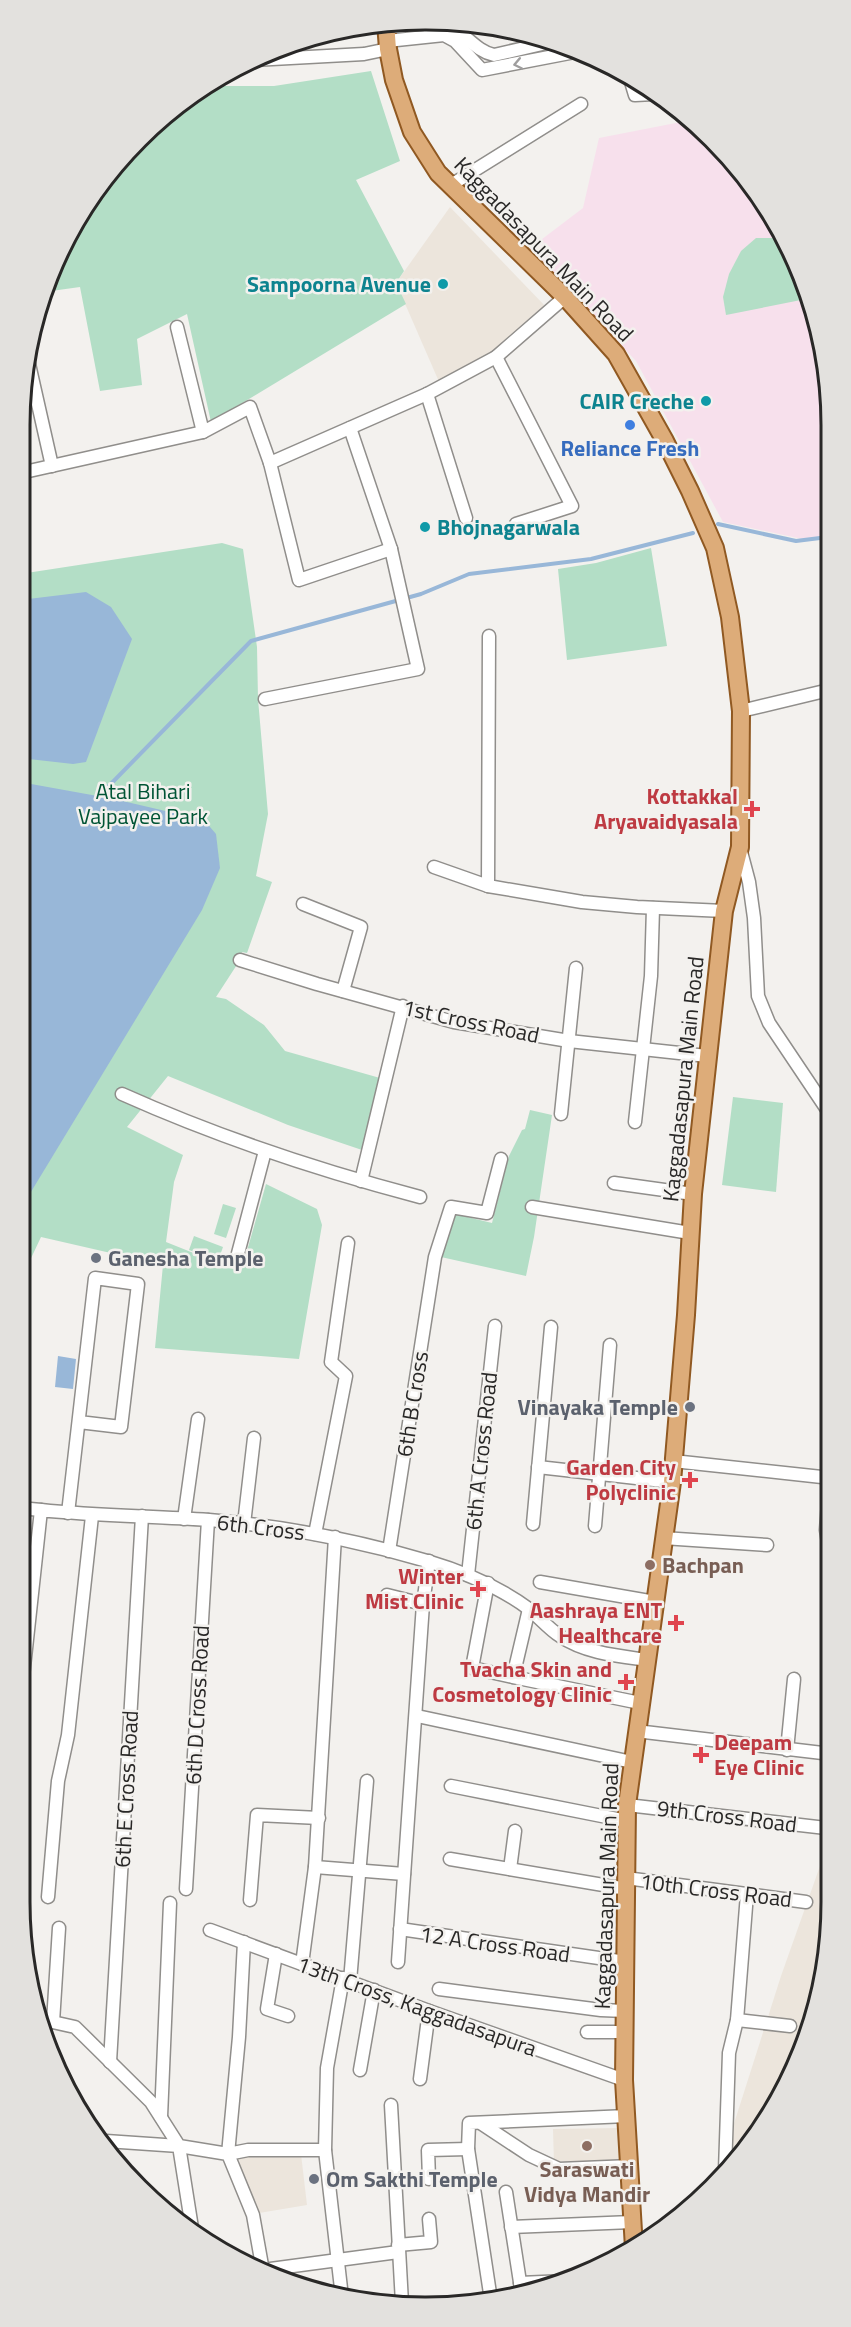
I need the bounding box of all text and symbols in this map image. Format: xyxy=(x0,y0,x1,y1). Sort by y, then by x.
one-way arrow xyxy=(513,57,523,70)
street label: Kaggadasapura Main Road xyxy=(446,149,642,349)
place label: Sampoorna Avenue xyxy=(247,267,431,301)
marker: Sampoorna Avenue xyxy=(436,277,450,291)
place label: CAIR Creche xyxy=(579,384,694,418)
marker: CAIR Creche xyxy=(699,394,713,408)
marker: Reliance Fresh xyxy=(623,418,637,432)
place label: Reliance Fresh xyxy=(561,431,699,465)
place label: Bhojnagarwala xyxy=(437,510,580,544)
marker: Bhojnagarwala xyxy=(418,520,432,534)
park label: Atal Bihari Vajpayee Park xyxy=(78,774,209,833)
place label: Kottakkal Aryavaidyasala xyxy=(594,779,738,838)
marker: Kottakkal Aryavaidyasala xyxy=(743,800,761,818)
street label: Kaggadasapura Main Road xyxy=(653,955,713,1203)
street label: 1st Cross Road xyxy=(400,990,542,1052)
place label: Ganesha Temple xyxy=(108,1241,264,1275)
marker: Ganesha Temple xyxy=(89,1251,103,1265)
street label: 6th B Cross xyxy=(387,1349,437,1459)
street label: 6th A Cross Road xyxy=(456,1370,506,1532)
place label: Vinayaka Temple xyxy=(517,1390,678,1424)
marker: Vinayaka Temple xyxy=(683,1400,697,1414)
place label: Garden City Polyclinic xyxy=(566,1450,676,1509)
marker: Garden City Polyclinic xyxy=(681,1471,699,1489)
street label: 6th Cross xyxy=(215,1505,307,1549)
place label: Bachpan xyxy=(662,1548,744,1582)
marker: Bachpan xyxy=(643,1558,657,1572)
place label: Winter Mist Clinic xyxy=(365,1559,464,1618)
marker: Winter Mist Clinic xyxy=(469,1580,487,1598)
place label: Aashraya ENT Healthcare xyxy=(530,1593,662,1652)
marker: Aashraya ENT Healthcare xyxy=(667,1614,685,1632)
street label: 6th D Cross Road xyxy=(176,1624,218,1786)
place label: Tvacha Skin and Cosmetology Clinic xyxy=(432,1652,612,1711)
marker: Tvacha Skin and Cosmetology Clinic xyxy=(617,1673,635,1691)
street label: 6th E Cross Road xyxy=(105,1709,147,1869)
place label: Deepam Eye Clinic xyxy=(714,1725,804,1784)
marker: Deepam Eye Clinic xyxy=(692,1746,710,1764)
street label: Kaggadasapura Main Road xyxy=(585,1762,627,2010)
street label: 9th Cross Road xyxy=(655,1791,799,1841)
street label: 10th Cross Road xyxy=(638,1864,794,1916)
street label: 12 A Cross Road xyxy=(418,1917,572,1971)
street label: 13th Cross, Kaggadasapura xyxy=(292,1947,542,2065)
marker: Saraswati Vidya Mandir xyxy=(580,2139,594,2153)
place label: Saraswati Vidya Mandir xyxy=(524,2152,650,2211)
place label: Om Sakthi Temple xyxy=(326,2162,498,2196)
marker: Om Sakthi Temple xyxy=(307,2172,321,2186)

